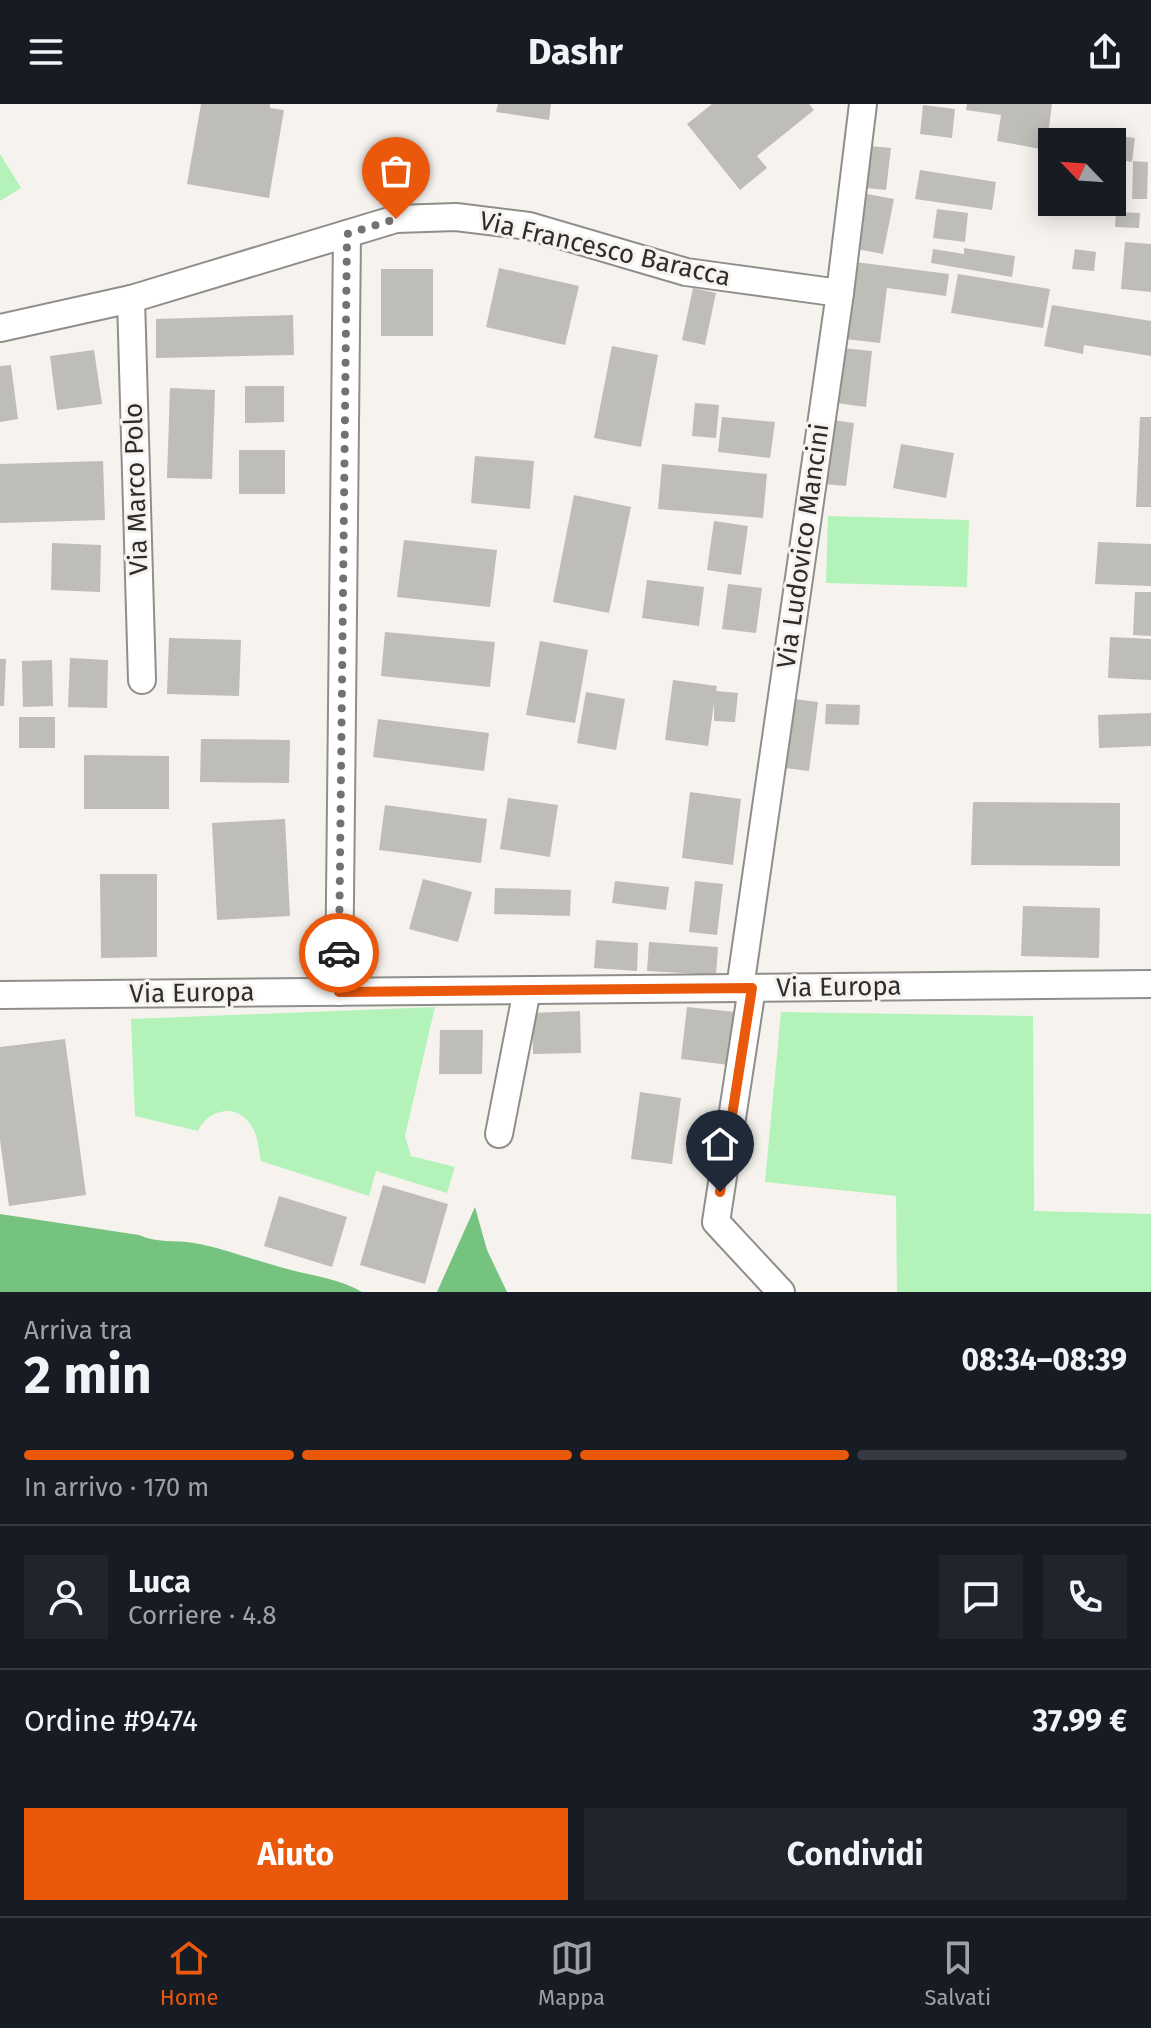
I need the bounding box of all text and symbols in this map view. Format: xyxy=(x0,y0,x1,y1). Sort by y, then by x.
icon: menu xyxy=(24,30,68,74)
text: Dashr xyxy=(528,30,623,74)
icon: share xyxy=(1083,30,1127,74)
north arrow xyxy=(1038,128,1126,216)
map controls xyxy=(1038,128,1126,216)
pin xyxy=(362,137,430,219)
icon: bag xyxy=(374,149,418,193)
street label: Via Francesco Baracca xyxy=(476,205,734,293)
street label: Via Marco Polo xyxy=(117,402,155,576)
street label: Via Ludovico Mancini xyxy=(770,421,836,671)
courier xyxy=(299,913,379,993)
icon: car xyxy=(317,931,361,975)
street label: Via Europa xyxy=(776,970,902,1004)
street label: Via Europa xyxy=(129,976,255,1010)
pin xyxy=(686,1110,754,1192)
icon: home xyxy=(698,1122,742,1166)
text: Arriva tra xyxy=(24,1315,132,1346)
text: 08:34–08:39 xyxy=(962,1342,1127,1378)
text: 2 min xyxy=(24,1344,152,1407)
text: In arrivo · 170 m xyxy=(24,1472,209,1503)
button: person xyxy=(24,1555,108,1639)
button: chat xyxy=(939,1555,1023,1639)
button: phone xyxy=(1043,1555,1127,1639)
text: Luca xyxy=(128,1564,191,1600)
text: Corriere · 4.8 xyxy=(128,1600,277,1631)
text: Ordine #9474 xyxy=(24,1703,198,1739)
text: 37.99 € xyxy=(1033,1703,1127,1739)
button: Aiuto xyxy=(24,1808,568,1900)
button: Condividi xyxy=(584,1808,1127,1900)
tab: Home xyxy=(160,1936,218,2011)
tab: Mappa xyxy=(538,1936,605,2011)
tab: Salvati xyxy=(925,1936,991,2011)

